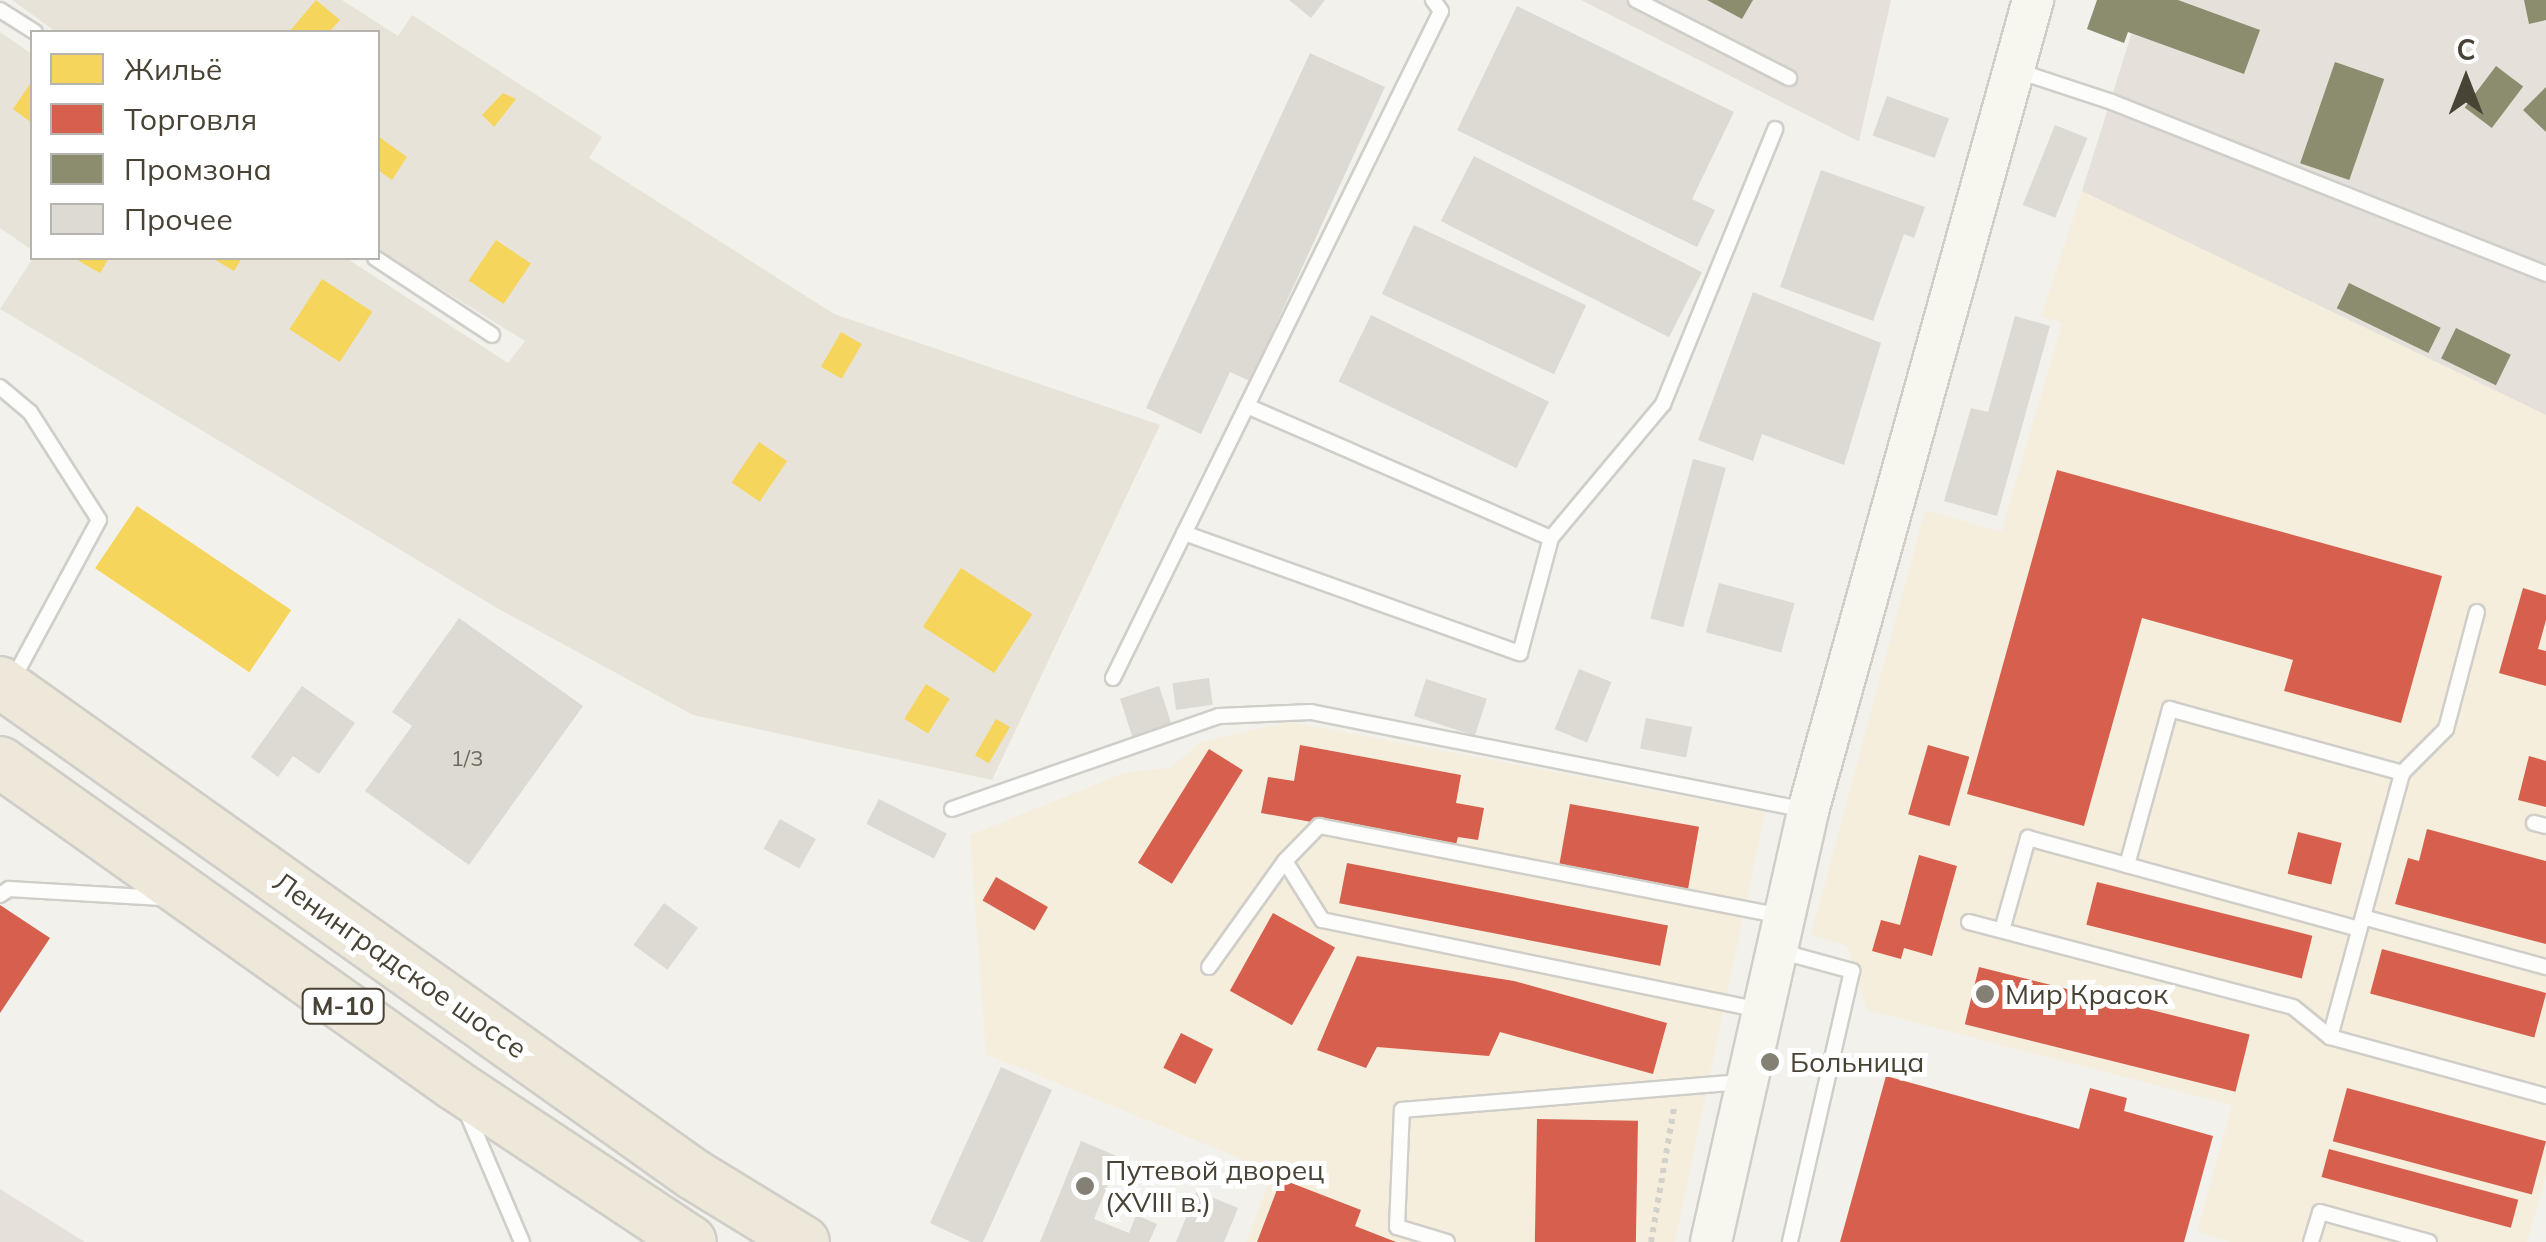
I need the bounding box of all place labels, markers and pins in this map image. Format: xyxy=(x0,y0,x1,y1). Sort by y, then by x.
place label: Мир Красок xyxy=(2005,977,2168,1011)
marker: Мир Красок xyxy=(1974,983,1996,1005)
place label: Больница xyxy=(1790,1045,1924,1079)
marker: Больница xyxy=(1759,1051,1781,1073)
place label: Путевой дворец (XVIII в.) xyxy=(1105,1153,1324,1219)
marker: Путевой дворец (XVIII в.) xyxy=(1074,1175,1096,1197)

